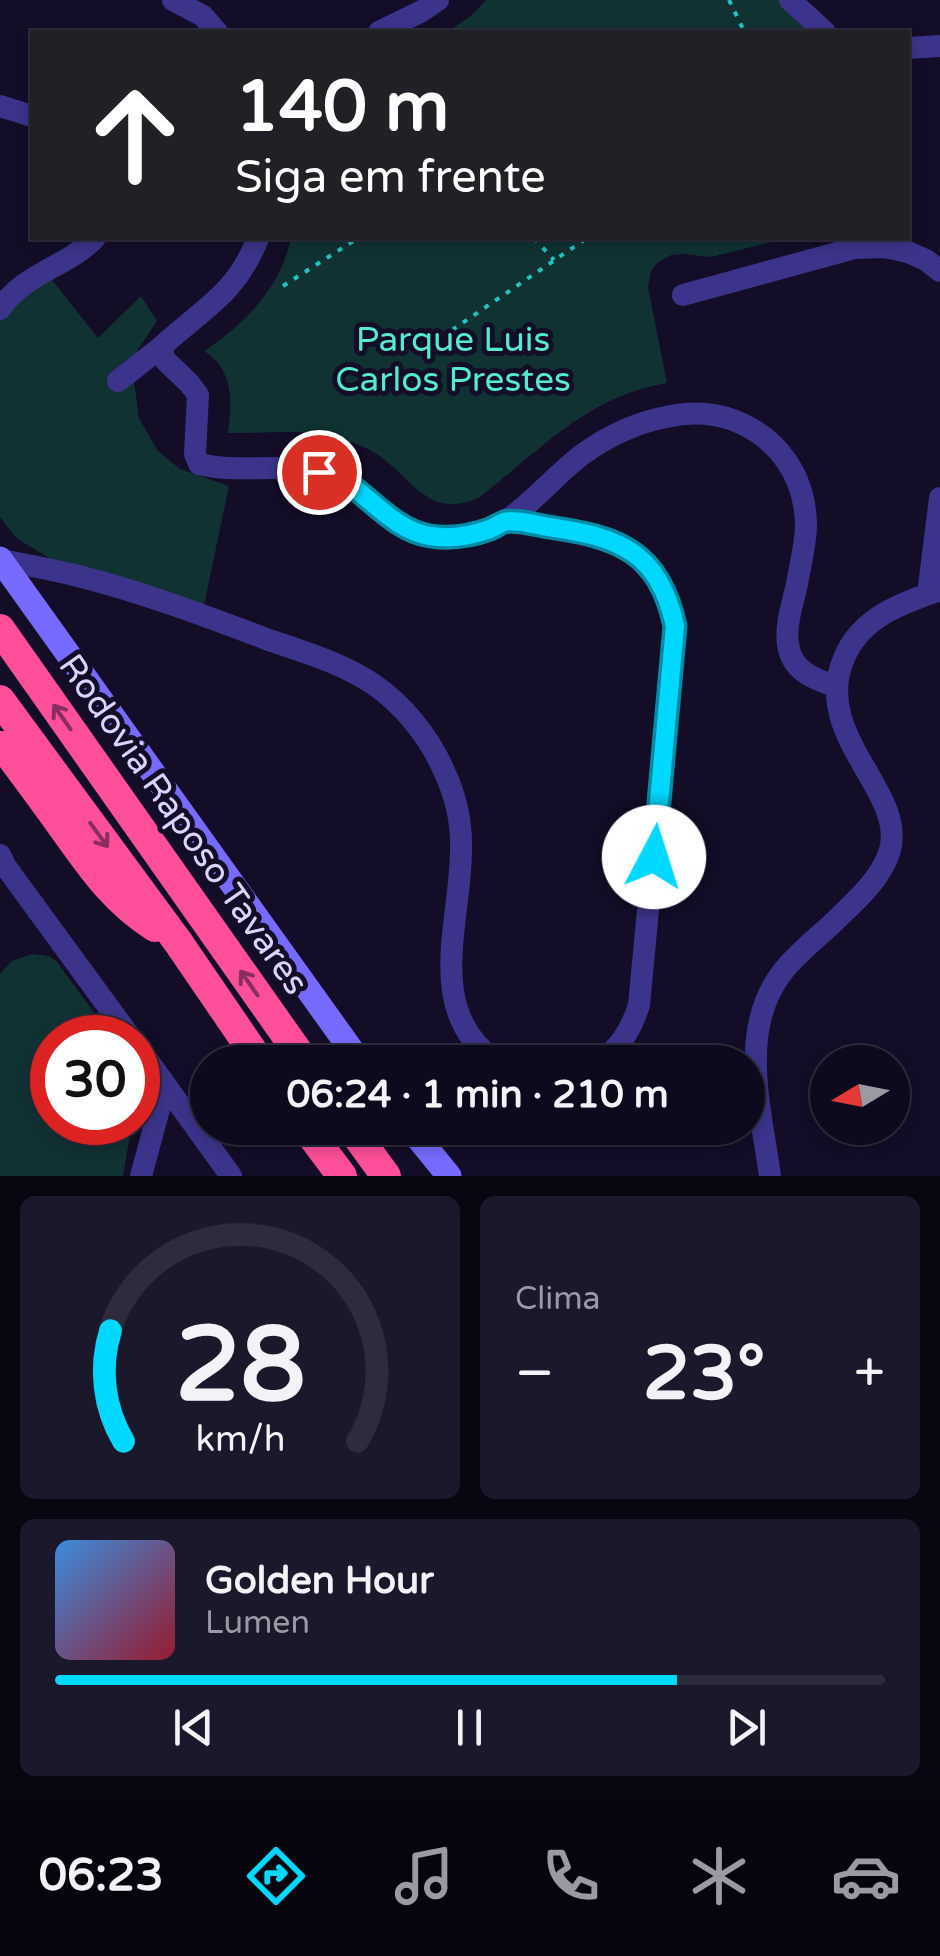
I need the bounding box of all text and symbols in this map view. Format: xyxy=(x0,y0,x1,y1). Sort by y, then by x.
text: 140 m xyxy=(235,66,449,150)
icon: ahead xyxy=(70,70,200,200)
text: Siga em frente xyxy=(235,151,546,205)
park label: Parque Luis Carlos Prestes xyxy=(335,319,571,401)
pin xyxy=(277,430,362,515)
icon: arrive xyxy=(292,445,347,500)
street label: Rodovia Raposo Tavares xyxy=(50,646,317,1003)
one-way arrow xyxy=(52,704,73,731)
position arrow xyxy=(602,805,706,909)
one-way arrow xyxy=(89,821,110,848)
one-way arrow xyxy=(239,969,260,997)
speed limit sign: 30 xyxy=(30,1015,160,1145)
north arrow xyxy=(810,1045,910,1145)
map controls xyxy=(810,1045,910,1145)
text: 06:24 · 1 min · 210 m xyxy=(286,1072,669,1118)
text: Clima xyxy=(515,1280,601,1318)
text: 28 xyxy=(175,1304,305,1429)
text: 23° xyxy=(643,1329,765,1419)
text: − xyxy=(515,1341,554,1407)
text: + xyxy=(854,1341,885,1407)
text: km/h xyxy=(195,1418,285,1461)
text: Golden Hour xyxy=(205,1558,434,1604)
text: Lumen xyxy=(205,1604,310,1642)
icon: previous xyxy=(166,1700,221,1755)
icon: pause xyxy=(442,1700,497,1755)
icon: next xyxy=(719,1700,774,1755)
icon: directions xyxy=(241,1841,311,1911)
icon: music xyxy=(389,1841,459,1911)
icon: phone xyxy=(536,1841,606,1911)
icon: climate xyxy=(684,1841,754,1911)
icon: car xyxy=(831,1841,901,1911)
text: 06:23 xyxy=(39,1849,164,1903)

